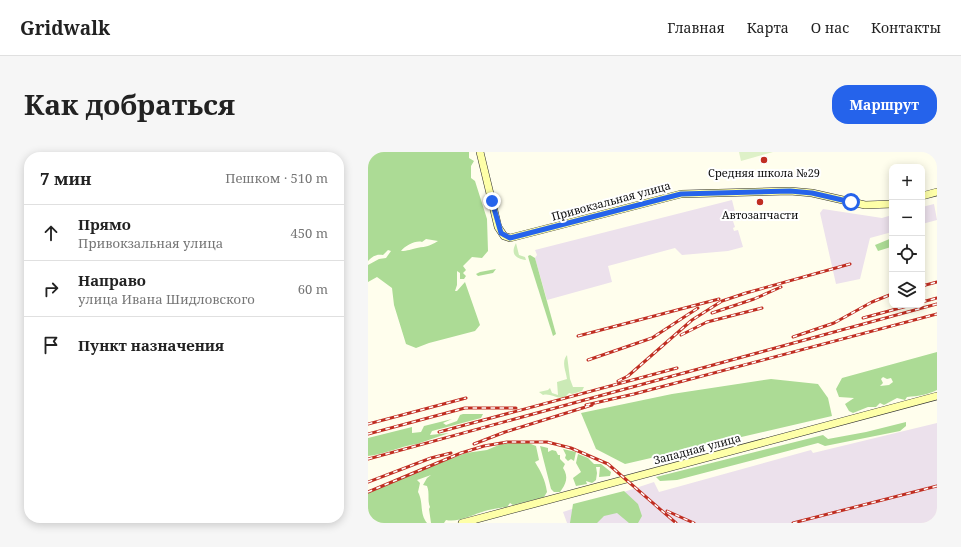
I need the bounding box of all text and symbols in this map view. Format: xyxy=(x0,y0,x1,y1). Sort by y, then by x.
text: Gridwalk xyxy=(20,15,110,41)
text: Главная xyxy=(667,18,725,37)
text: Карта xyxy=(747,18,789,37)
text: О нас xyxy=(811,18,849,37)
text: Контакты xyxy=(871,18,941,37)
text: Как добраться xyxy=(24,85,235,123)
button: Маршрут xyxy=(832,85,937,124)
marker: Средняя школа №29 xyxy=(759,155,769,165)
map controls xyxy=(889,164,925,308)
button: + xyxy=(889,164,925,200)
place label: Средняя школа №29 xyxy=(708,165,820,180)
text: 7 мин xyxy=(40,167,92,190)
text: Пешком · 510 m xyxy=(225,169,328,187)
street label: Привокзальная улица xyxy=(550,177,672,224)
route end xyxy=(483,192,501,210)
route start xyxy=(842,193,860,211)
marker: Автозапчасти xyxy=(755,197,765,207)
button: − xyxy=(889,200,925,236)
place label: Автозапчасти xyxy=(722,207,798,222)
text: Прямо xyxy=(78,214,131,234)
icon: ahead xyxy=(40,222,62,244)
text: 450 m xyxy=(291,224,328,242)
text: Привокзальная улица xyxy=(78,234,223,252)
button: locate xyxy=(889,236,925,272)
text: Направо xyxy=(78,270,146,290)
button: layers xyxy=(889,272,925,308)
icon: right xyxy=(40,278,62,300)
text: 60 m xyxy=(298,280,328,298)
text: улица Ивана Шидловского xyxy=(78,290,255,308)
icon: arrive xyxy=(40,334,62,356)
text: Пункт назначения xyxy=(78,335,224,355)
street label: Западная улица xyxy=(652,430,742,467)

